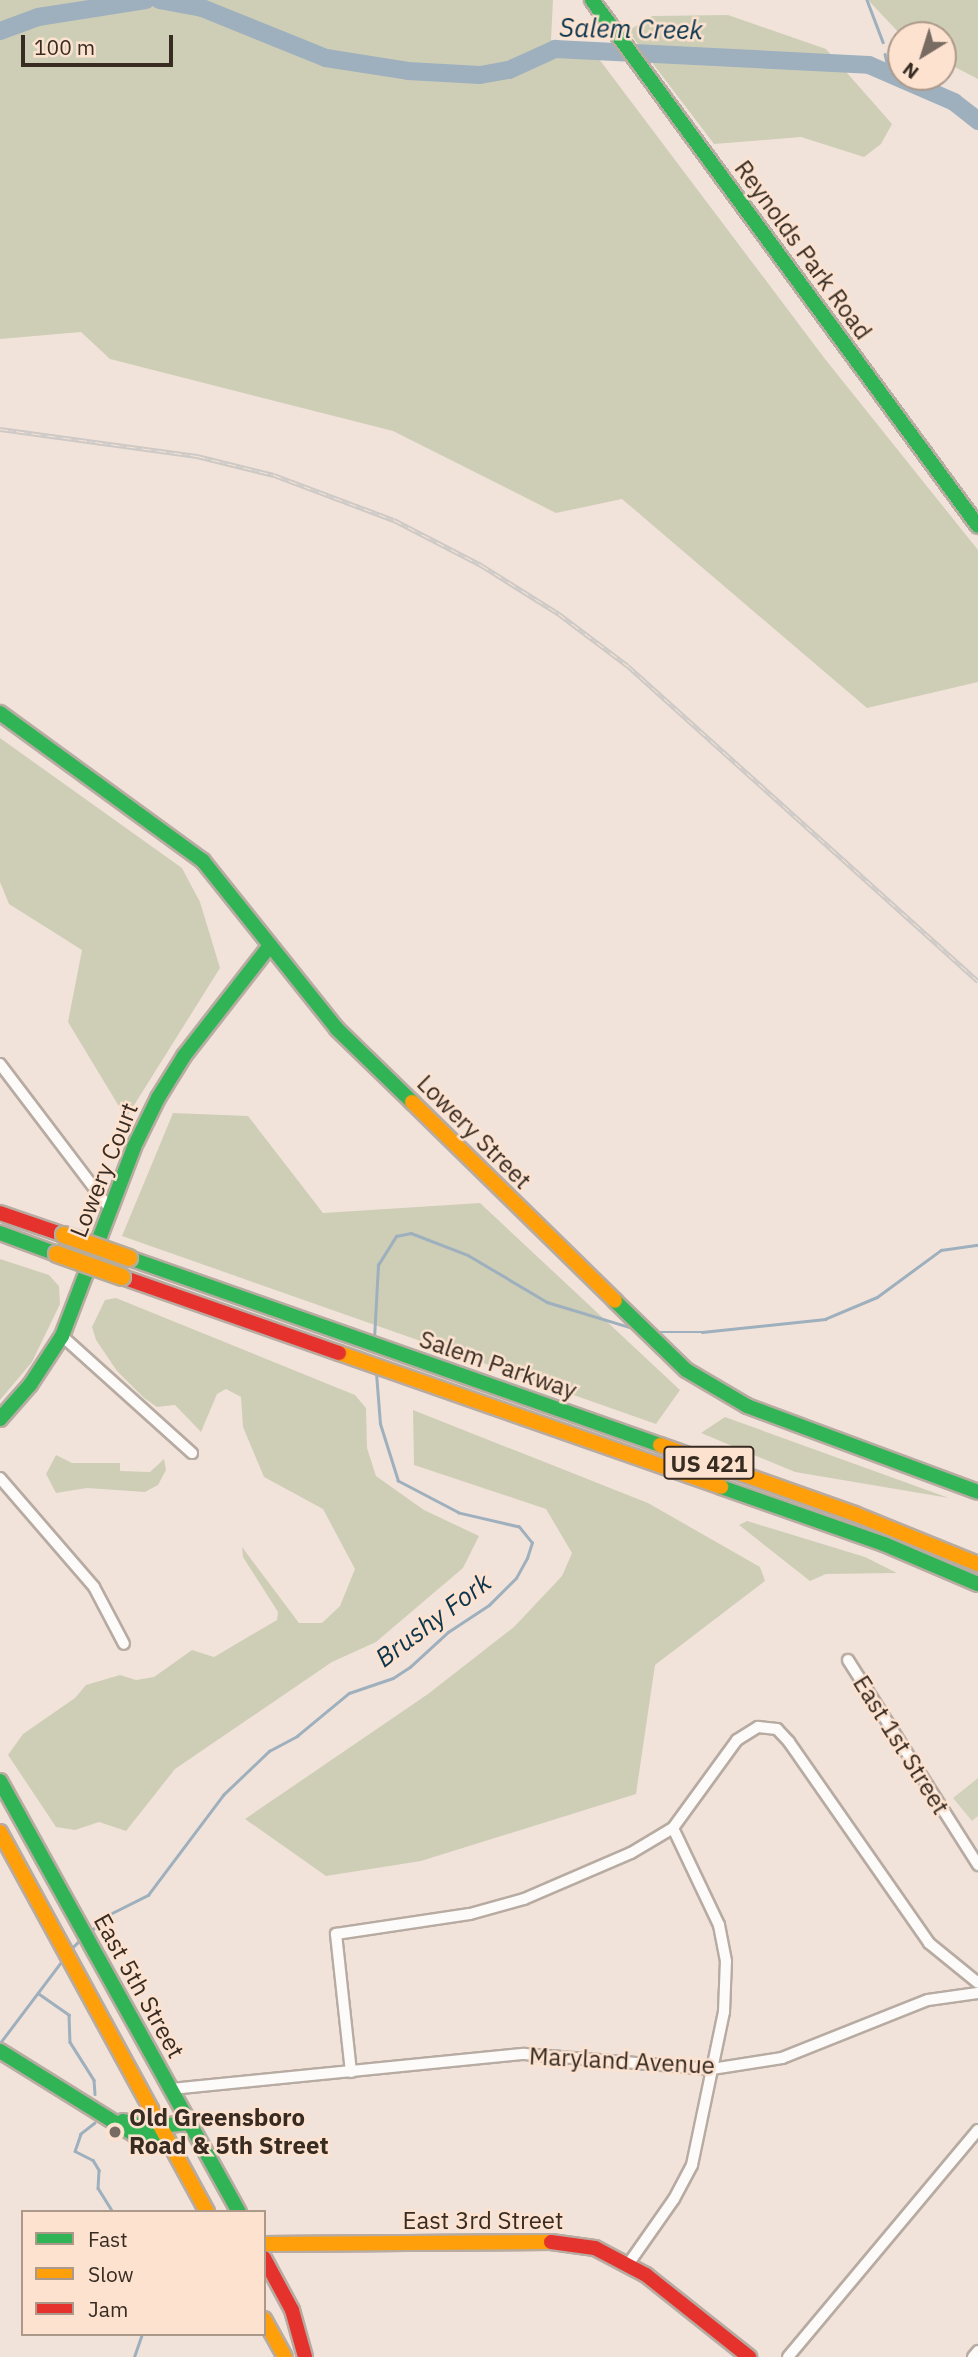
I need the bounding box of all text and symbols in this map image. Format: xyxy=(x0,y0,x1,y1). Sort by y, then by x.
water label: Salem Creek xyxy=(559,12,703,46)
scale bar xyxy=(24,21,177,65)
north arrow xyxy=(887,21,957,91)
text: 100 m xyxy=(34,33,95,61)
text: N xyxy=(897,57,923,85)
street label: Reynolds Park Road xyxy=(728,155,878,345)
street label: Lowery Street xyxy=(411,1069,537,1195)
street label: Lowery Court xyxy=(64,1099,144,1241)
street label: Salem Parkway xyxy=(416,1325,580,1405)
road number: US 421 xyxy=(662,1444,756,1482)
water label: Brushy Fork xyxy=(369,1566,497,1674)
street label: East 1st Street xyxy=(847,1670,955,1820)
street label: East 5th Street xyxy=(88,1909,190,2063)
street label: Maryland Avenue xyxy=(528,2042,716,2080)
place label: Old Greensboro Road & 5th Street xyxy=(129,2104,329,2160)
marker: Old Greensboro Road & 5th Street xyxy=(107,2124,123,2140)
street label: East 3rd Street xyxy=(403,2207,563,2235)
legend xyxy=(21,2210,266,2336)
text: Fast xyxy=(88,2225,128,2253)
text: Slow xyxy=(88,2260,134,2288)
text: Jam xyxy=(88,2295,128,2323)

